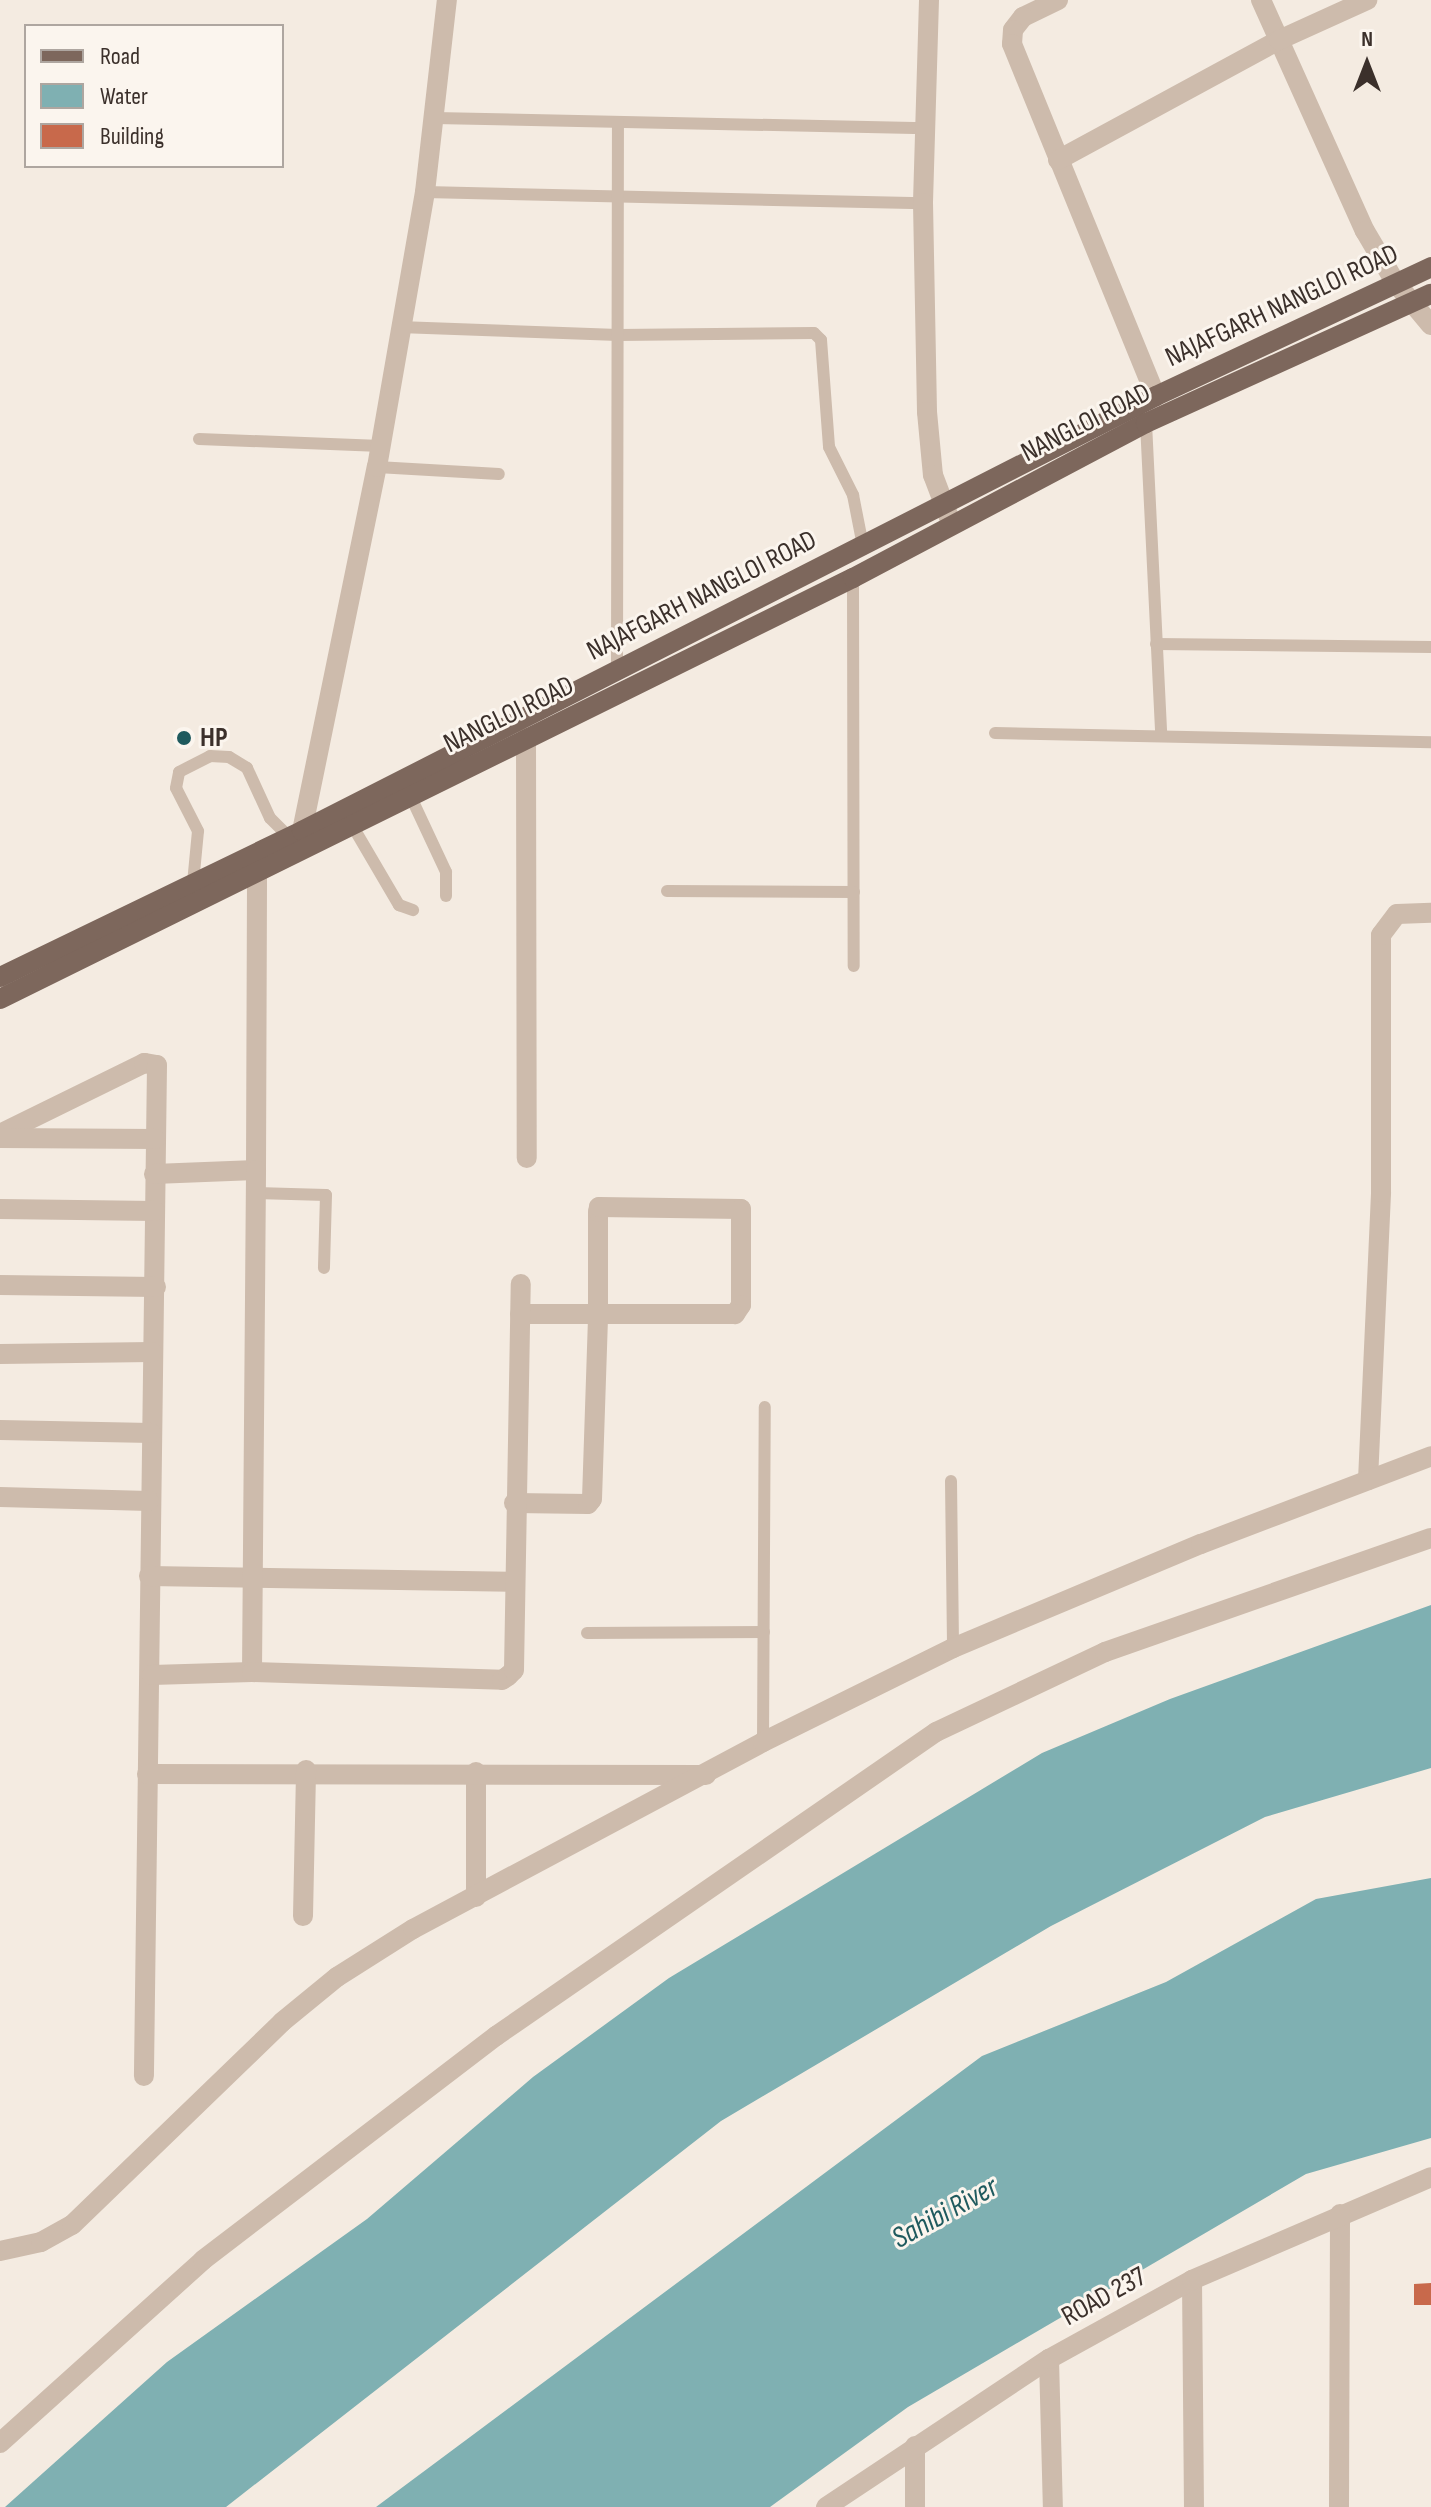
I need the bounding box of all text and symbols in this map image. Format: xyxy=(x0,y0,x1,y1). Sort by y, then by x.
legend xyxy=(24,24,284,168)
north arrow xyxy=(1327,24,1407,104)
text: N xyxy=(1361,26,1373,53)
text: Road xyxy=(100,42,140,71)
text: Water xyxy=(100,82,148,111)
text: Building xyxy=(100,122,164,151)
street label: NAJAFGARH NANGLOI ROAD xyxy=(1160,237,1404,375)
street label: NANGLOI ROAD xyxy=(1016,376,1156,470)
street label: NAJAFGARH NANGLOI ROAD xyxy=(582,524,822,668)
street label: NANGLOI ROAD xyxy=(438,669,580,761)
place label: HP xyxy=(200,721,228,755)
marker: HP xyxy=(175,729,193,747)
water label: Sahibi River xyxy=(886,2169,1004,2257)
street label: ROAD 237 xyxy=(1056,2260,1152,2334)

